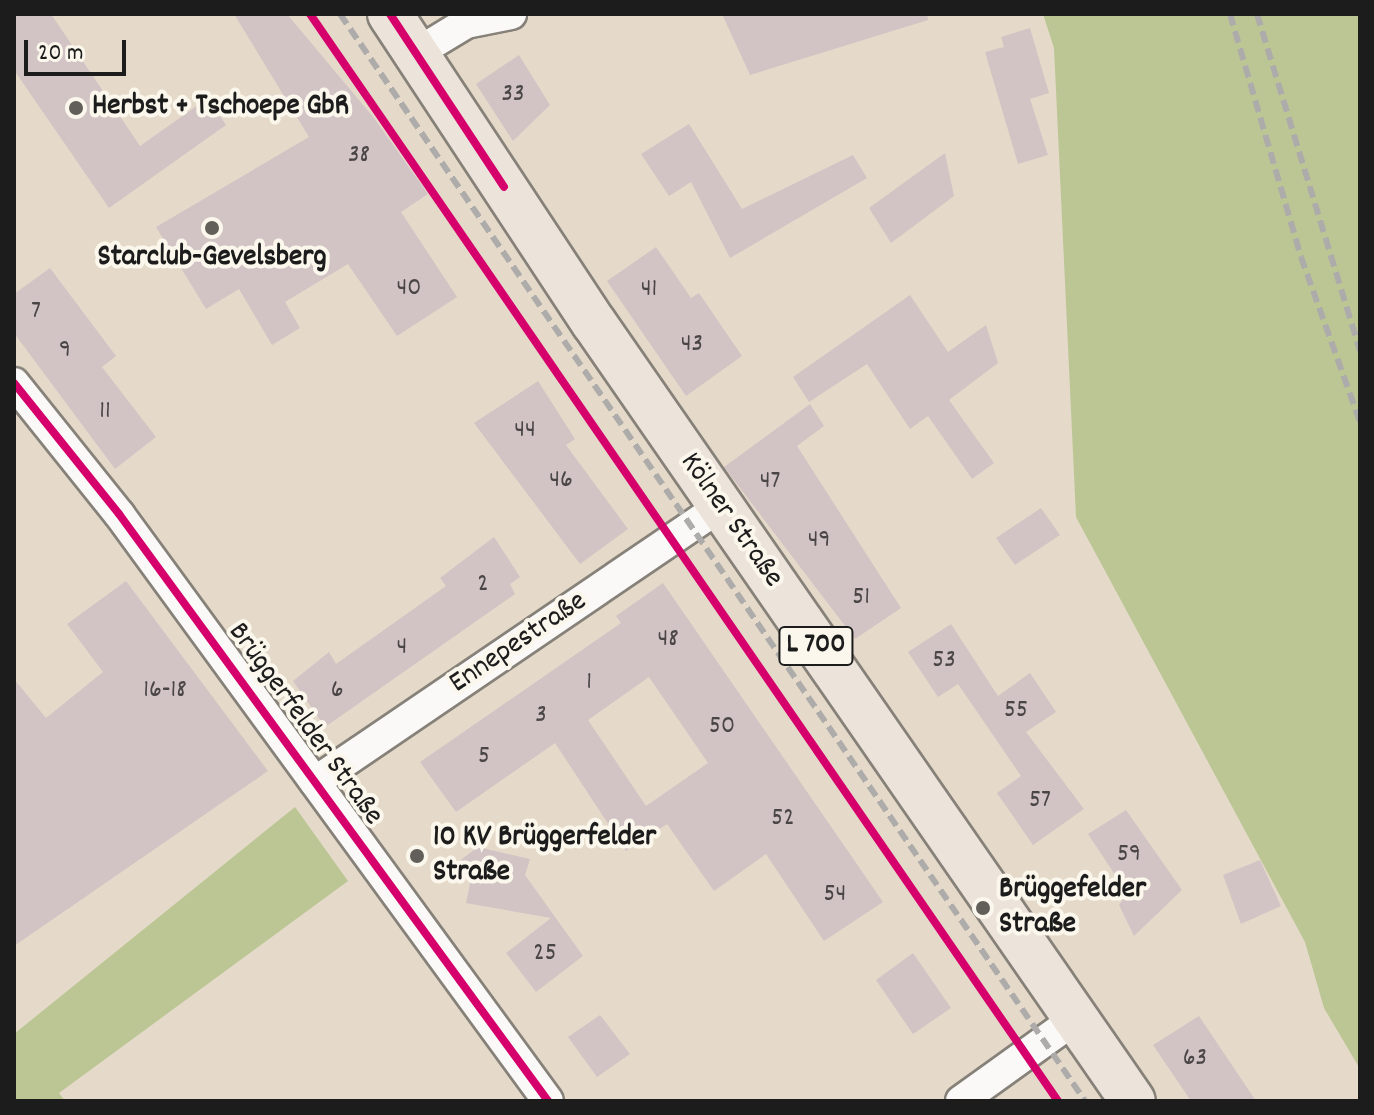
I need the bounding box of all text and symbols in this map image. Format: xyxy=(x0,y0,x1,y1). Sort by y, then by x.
scale bar xyxy=(28,24,130,74)
text: 20 m xyxy=(38,37,84,71)
house number: 33 xyxy=(501,79,525,111)
place label: Herbst + Tschoepe GbR xyxy=(92,90,349,126)
marker: Herbst + Tschoepe GbR xyxy=(67,99,85,117)
house number: 38 xyxy=(348,140,370,172)
marker: Starclub-Gevelsberg xyxy=(203,219,221,237)
place label: Starclub-Gevelsberg xyxy=(97,241,327,277)
house number: 40 xyxy=(397,273,421,305)
house number: 41 xyxy=(641,274,657,306)
house number: 7 xyxy=(31,296,41,328)
house number: 43 xyxy=(681,329,703,361)
house number: 9 xyxy=(59,335,71,367)
house number: 11 xyxy=(99,396,111,428)
house number: 44 xyxy=(514,415,536,447)
street label: Kölner Straße xyxy=(670,447,790,595)
house number: 46 xyxy=(549,465,573,497)
house number: 47 xyxy=(760,466,780,498)
house number: 49 xyxy=(808,525,830,557)
house number: 2 xyxy=(477,569,489,601)
house number: 51 xyxy=(852,582,870,614)
street label: Ennepestraße xyxy=(443,585,595,703)
street label: Brüggerfelder Straße xyxy=(218,617,390,833)
road number: L 700 xyxy=(778,622,854,670)
house number: 48 xyxy=(657,624,679,656)
house number: 4 xyxy=(397,632,407,664)
house number: 53 xyxy=(932,645,956,677)
house number: 1 xyxy=(586,667,592,699)
house number: 16-18 xyxy=(143,675,187,707)
house number: 6 xyxy=(331,675,343,707)
house number: 55 xyxy=(1004,695,1028,727)
house number: 3 xyxy=(535,700,547,732)
house number: 50 xyxy=(709,711,735,743)
house number: 5 xyxy=(478,741,490,773)
house number: 57 xyxy=(1029,785,1051,817)
house number: 52 xyxy=(771,803,795,835)
place label: 10 KV Brüggerfelder Straße xyxy=(433,821,656,892)
house number: 59 xyxy=(1117,839,1141,871)
marker: 10 KV Brüggerfelder Straße xyxy=(408,847,426,865)
place label: Brüggefelder Straße xyxy=(999,873,1146,944)
house number: 54 xyxy=(824,879,846,911)
marker: Brüggefelder Straße xyxy=(974,899,992,917)
house number: 25 xyxy=(533,938,557,970)
house number: 63 xyxy=(1183,1043,1207,1075)

